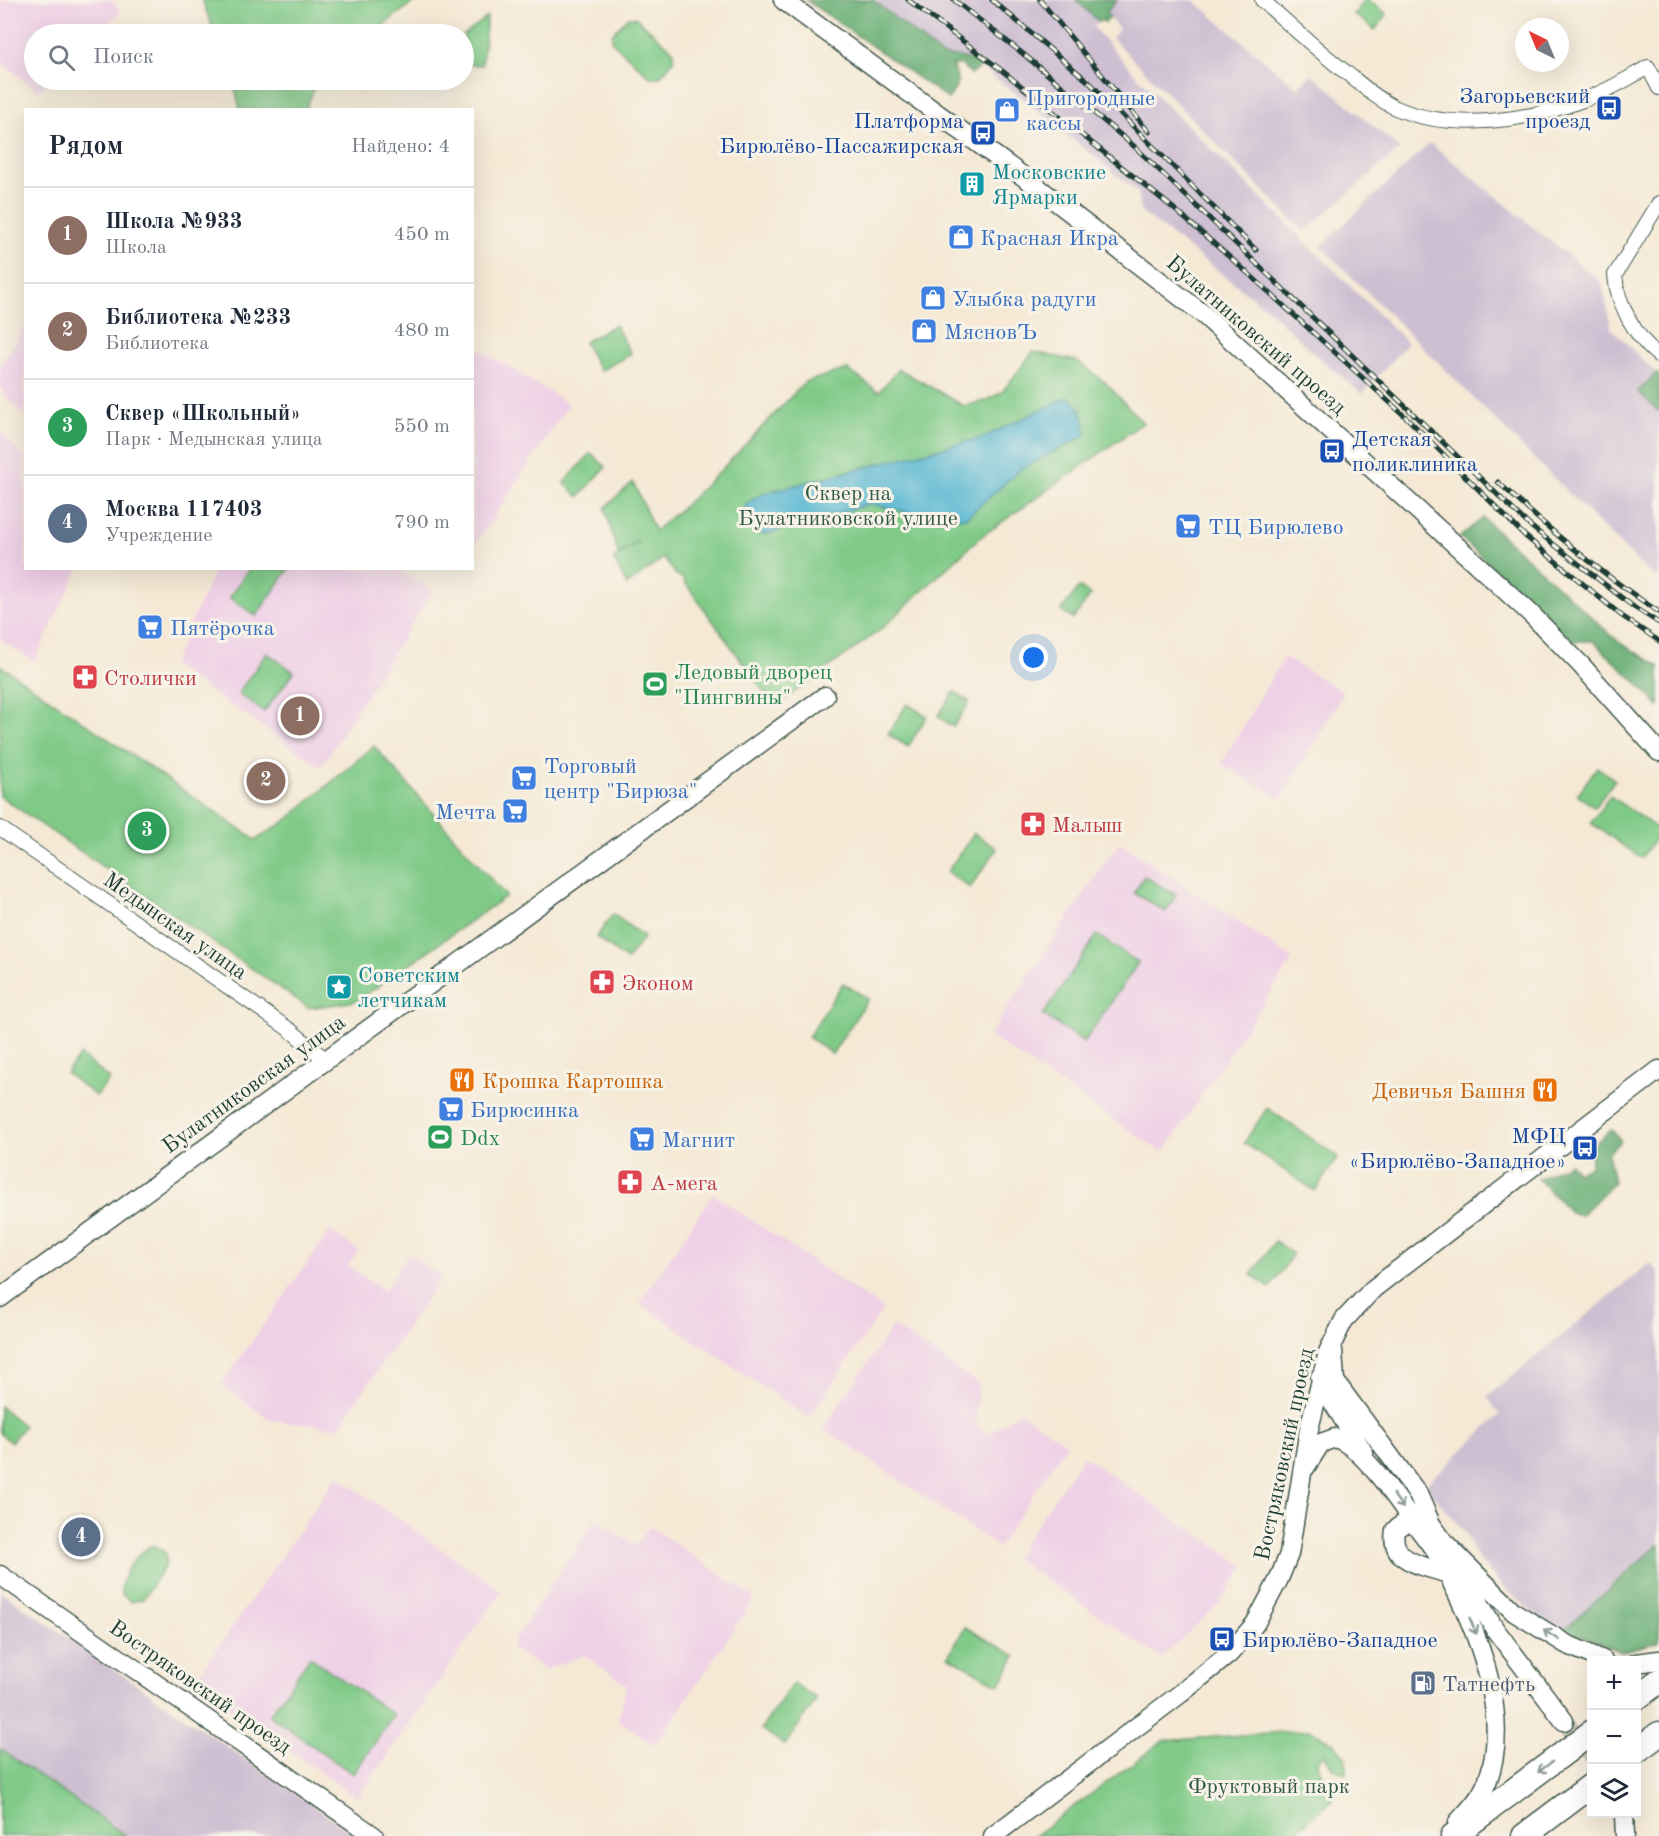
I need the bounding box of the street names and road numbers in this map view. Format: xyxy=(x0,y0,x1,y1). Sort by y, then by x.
street label: Булатниковский проезд xyxy=(1162,252,1350,419)
street label: Медынская улица xyxy=(99,869,251,985)
street label: Булатниковская улица xyxy=(159,1011,350,1158)
street label: Востряковский проезд xyxy=(1252,1346,1318,1563)
street label: Востряковский проезд xyxy=(105,1616,295,1759)

